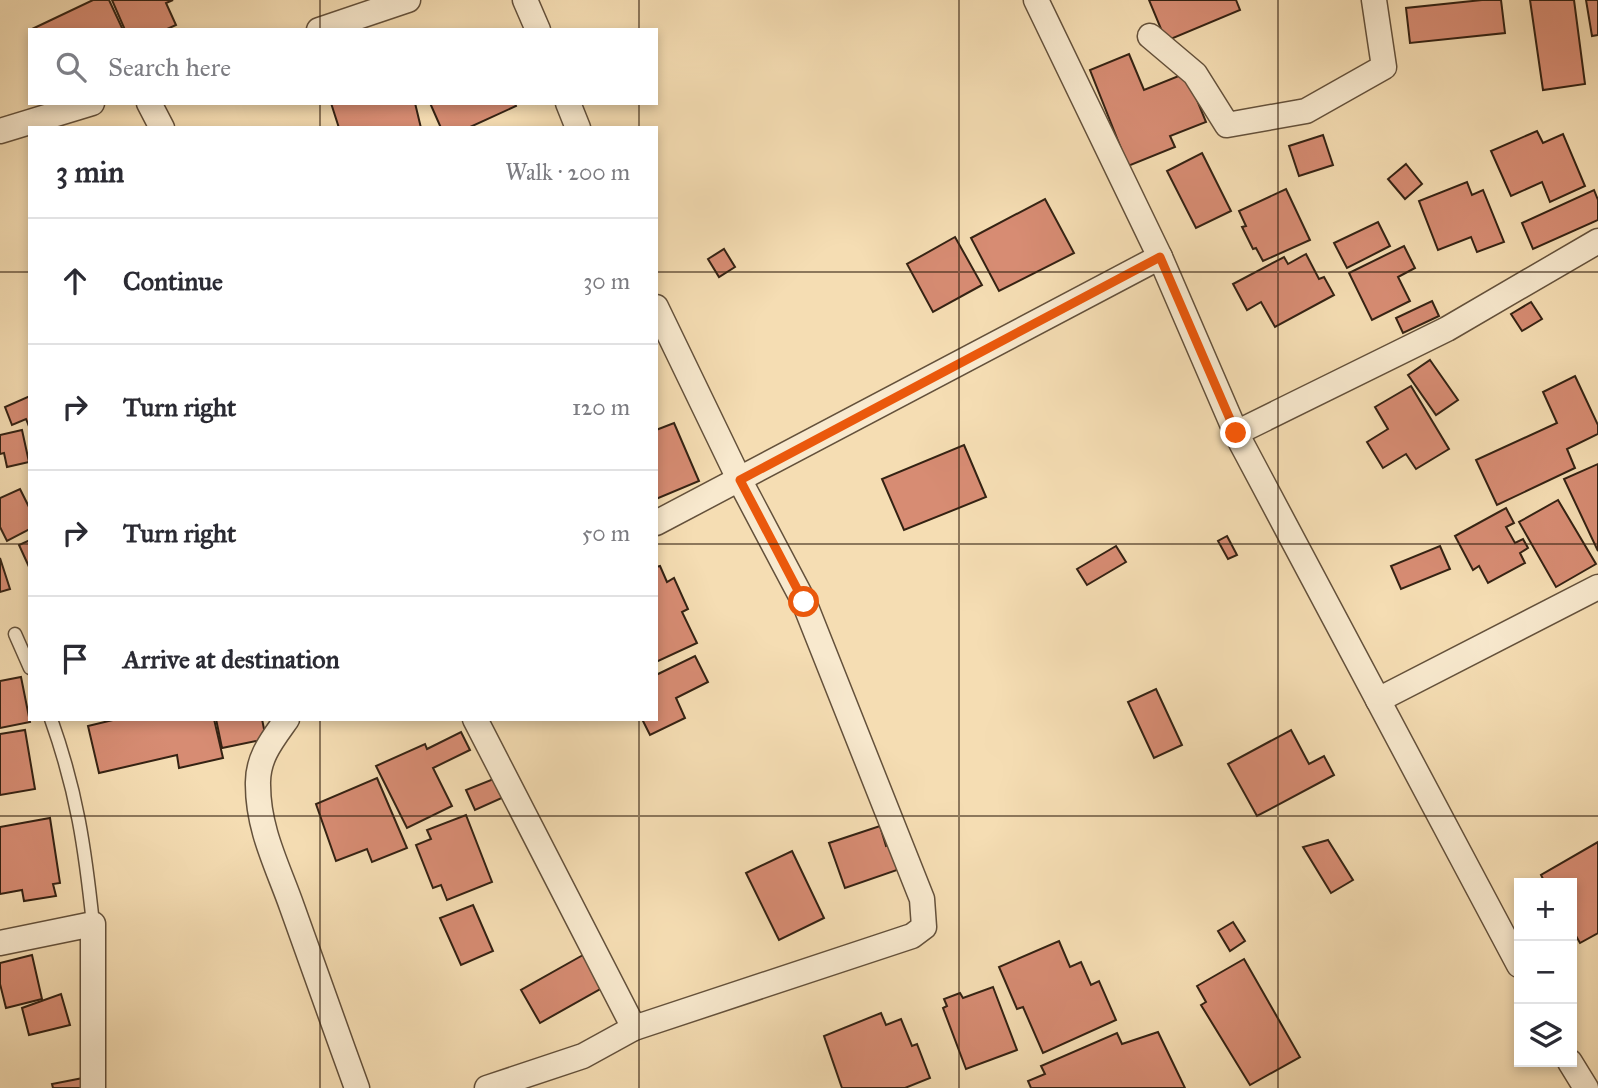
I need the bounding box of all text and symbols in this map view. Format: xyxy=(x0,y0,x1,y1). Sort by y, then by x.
search box xyxy=(28,28,658,105)
icon: search xyxy=(52,48,90,86)
text: Search here xyxy=(108,51,231,83)
text: 3 min xyxy=(56,154,124,190)
text: Walk · 200 m xyxy=(505,158,630,186)
icon: ahead xyxy=(56,262,94,300)
text: Continue xyxy=(123,265,223,297)
text: 30 m xyxy=(583,267,630,295)
icon: right xyxy=(56,388,94,426)
text: Turn right xyxy=(123,391,236,423)
text: 120 m xyxy=(572,393,630,421)
route end xyxy=(1220,417,1251,448)
icon: right xyxy=(56,514,94,552)
text: Turn right xyxy=(123,517,236,549)
text: 50 m xyxy=(582,519,630,547)
route start xyxy=(788,586,819,617)
icon: arrive xyxy=(56,640,94,678)
text: Arrive at destination xyxy=(123,643,340,675)
map controls xyxy=(1514,878,1577,1067)
button: + xyxy=(1514,878,1577,941)
button: − xyxy=(1514,941,1577,1004)
button: layers xyxy=(1514,1004,1577,1067)

